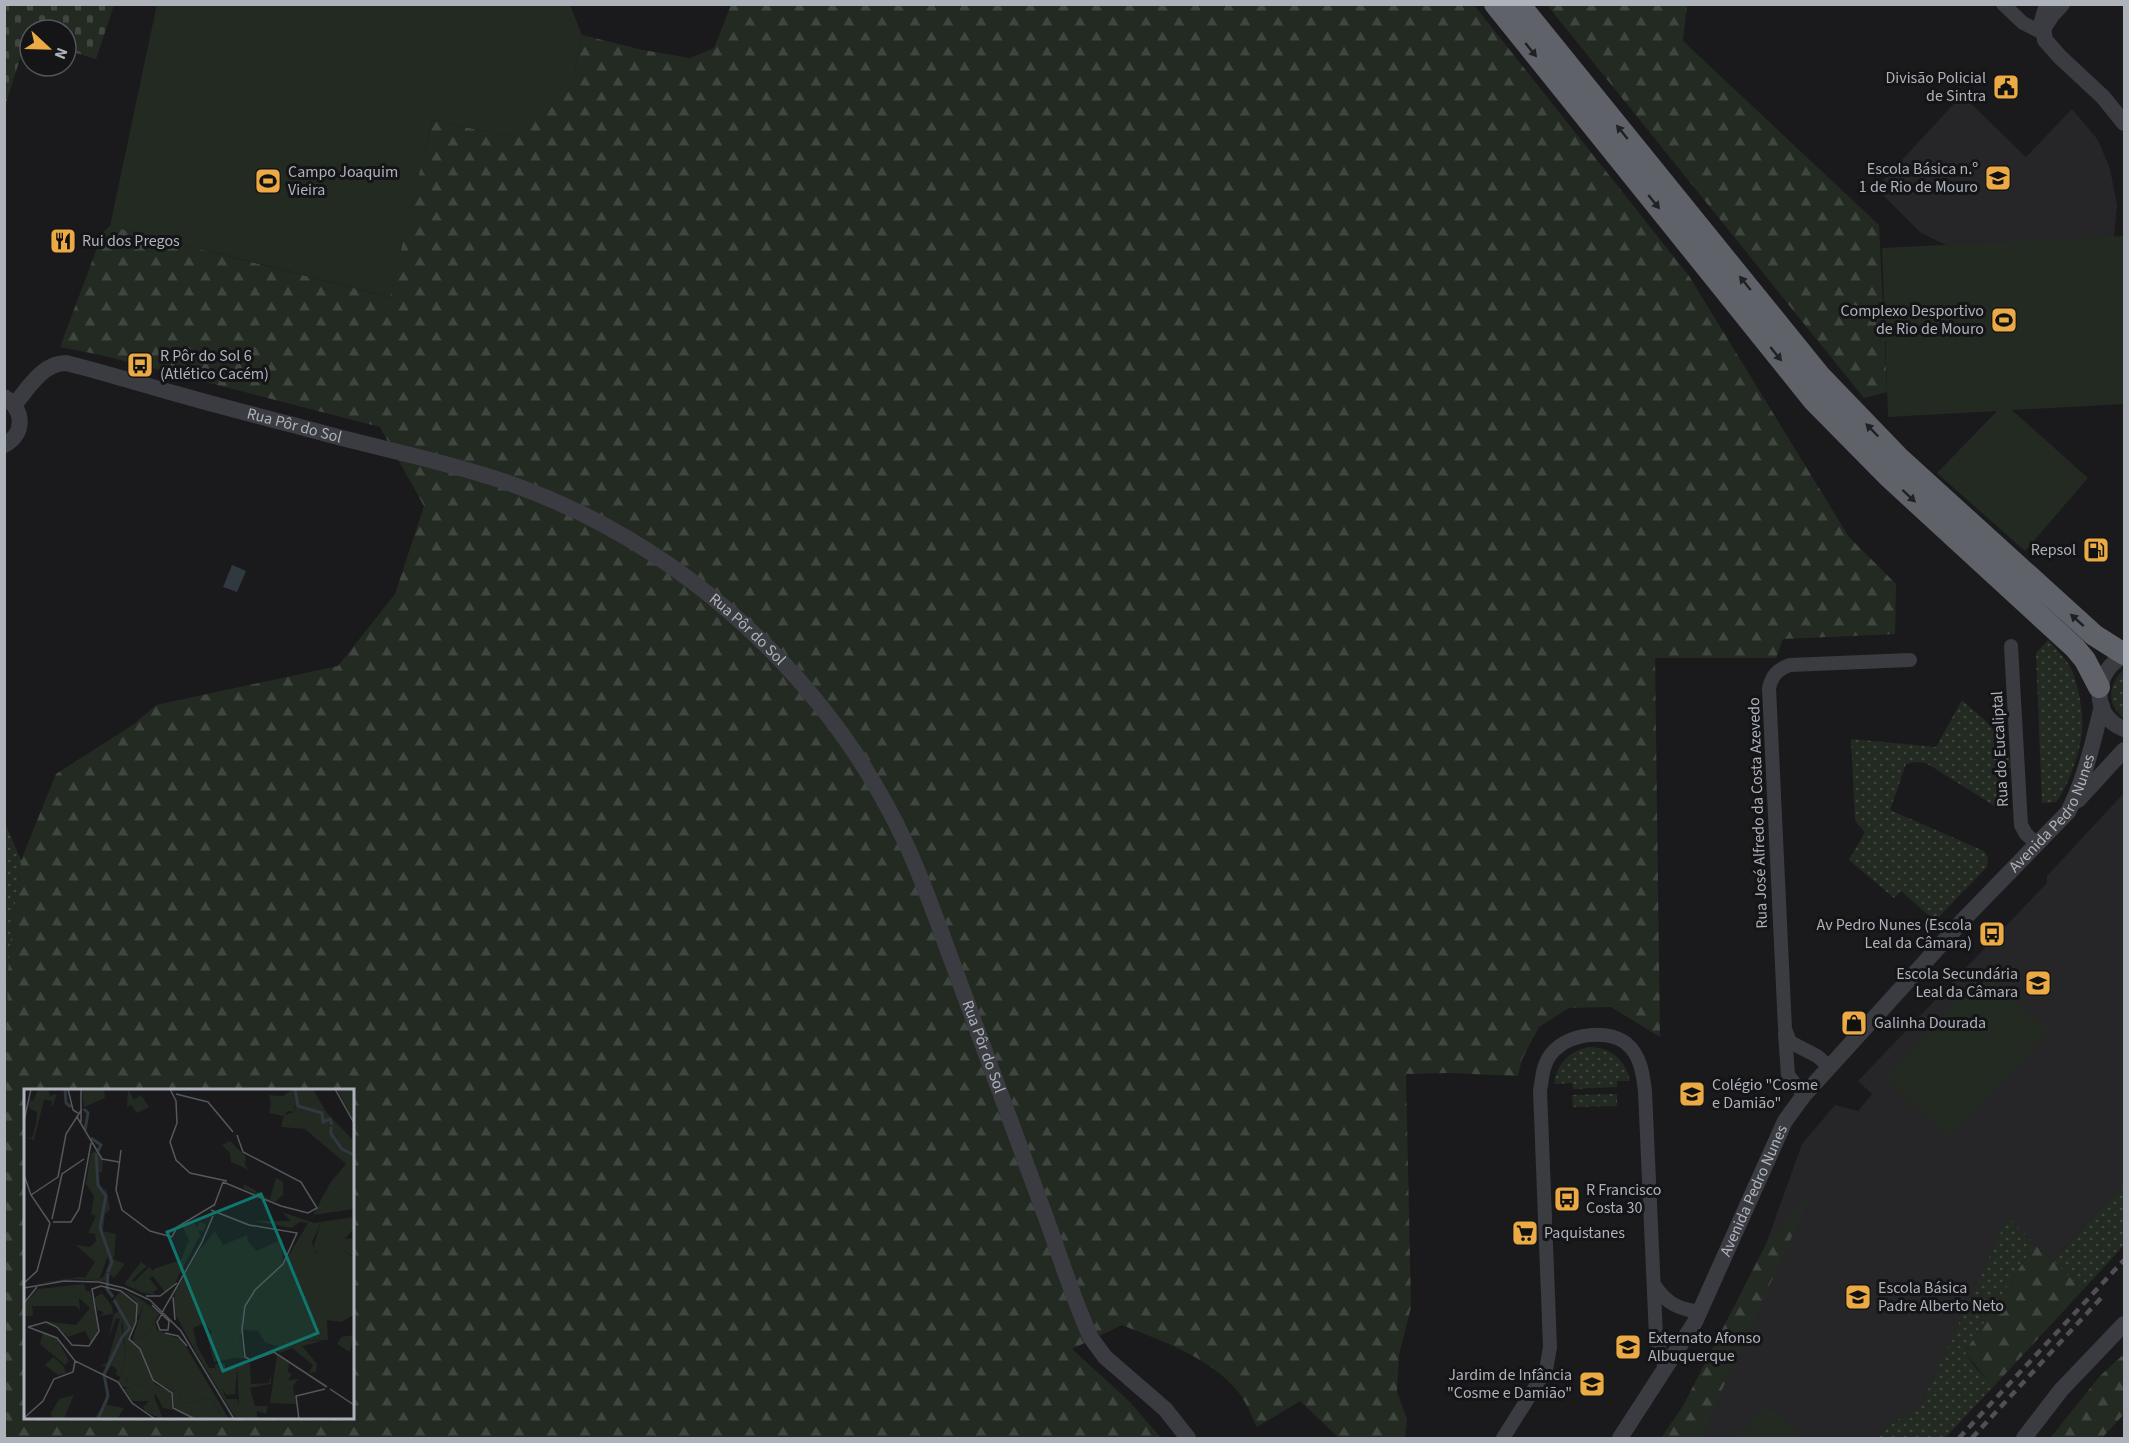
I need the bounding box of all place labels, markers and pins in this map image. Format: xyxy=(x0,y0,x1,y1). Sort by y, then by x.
place label: Divisão Policial de Sintra xyxy=(1885,67,1986,107)
public building icon: Divisão Policial de Sintra xyxy=(1991,72,2021,102)
place label: Escola Básica n.º 1 de Rio de Mouro xyxy=(1859,158,1978,198)
place label: Campo Joaquim Vieira xyxy=(288,161,398,201)
school or university icon: Escola Básica n.º 1 de Rio de Mouro xyxy=(1983,163,2013,193)
sports icon: Campo Joaquim Vieira xyxy=(253,166,283,196)
restaurant icon: Rui dos Pregos xyxy=(48,226,78,256)
place label: Rui dos Pregos xyxy=(82,230,180,252)
place label: Complexo Desportivo de Rio de Mouro xyxy=(1840,300,1984,340)
sports icon: Complexo Desportivo de Rio de Mouro xyxy=(1989,305,2019,335)
place label: R Pôr do Sol 6 (Atlético Cacém) xyxy=(160,345,269,385)
bus stop icon: R Pôr do Sol 6 (Atlético Cacém) xyxy=(125,350,155,380)
fuel station icon: Repsol xyxy=(2081,535,2111,565)
place label: Repsol xyxy=(2031,539,2076,561)
place label: Av Pedro Nunes (Escola Leal da Câmara) xyxy=(1817,914,1972,954)
bus stop icon: Av Pedro Nunes (Escola Leal da Câmara) xyxy=(1977,919,2007,949)
place label: Escola Secundária Leal da Câmara xyxy=(1896,963,2018,1003)
school or university icon: Escola Secundária Leal da Câmara xyxy=(2023,968,2053,998)
shop icon: Galinha Dourada xyxy=(1839,1008,1869,1038)
place label: Galinha Dourada xyxy=(1874,1012,1986,1034)
place label: Colégio "Cosme e Damião" xyxy=(1712,1074,1818,1114)
school or university icon: Colégio "Cosme e Damião" xyxy=(1677,1079,1707,1109)
place label: R Francisco Costa 30 xyxy=(1586,1179,1661,1219)
bus stop icon: R Francisco Costa 30 xyxy=(1552,1184,1582,1214)
supermarket icon: Paquistanes xyxy=(1510,1218,1540,1248)
place label: Paquistanes xyxy=(1544,1222,1625,1244)
place label: Escola Básica Padre Alberto Neto xyxy=(1878,1277,2004,1317)
school or university icon: Escola Básica Padre Alberto Neto xyxy=(1843,1282,1873,1312)
place label: Externato Afonso Albuquerque xyxy=(1648,1327,1761,1367)
school or university icon: Externato Afonso Albuquerque xyxy=(1613,1332,1643,1362)
place label: Jardim de Infância "Cosme e Damião" xyxy=(1447,1364,1572,1404)
school or university icon: Jardim de Infância "Cosme e Damião" xyxy=(1577,1369,1607,1399)

